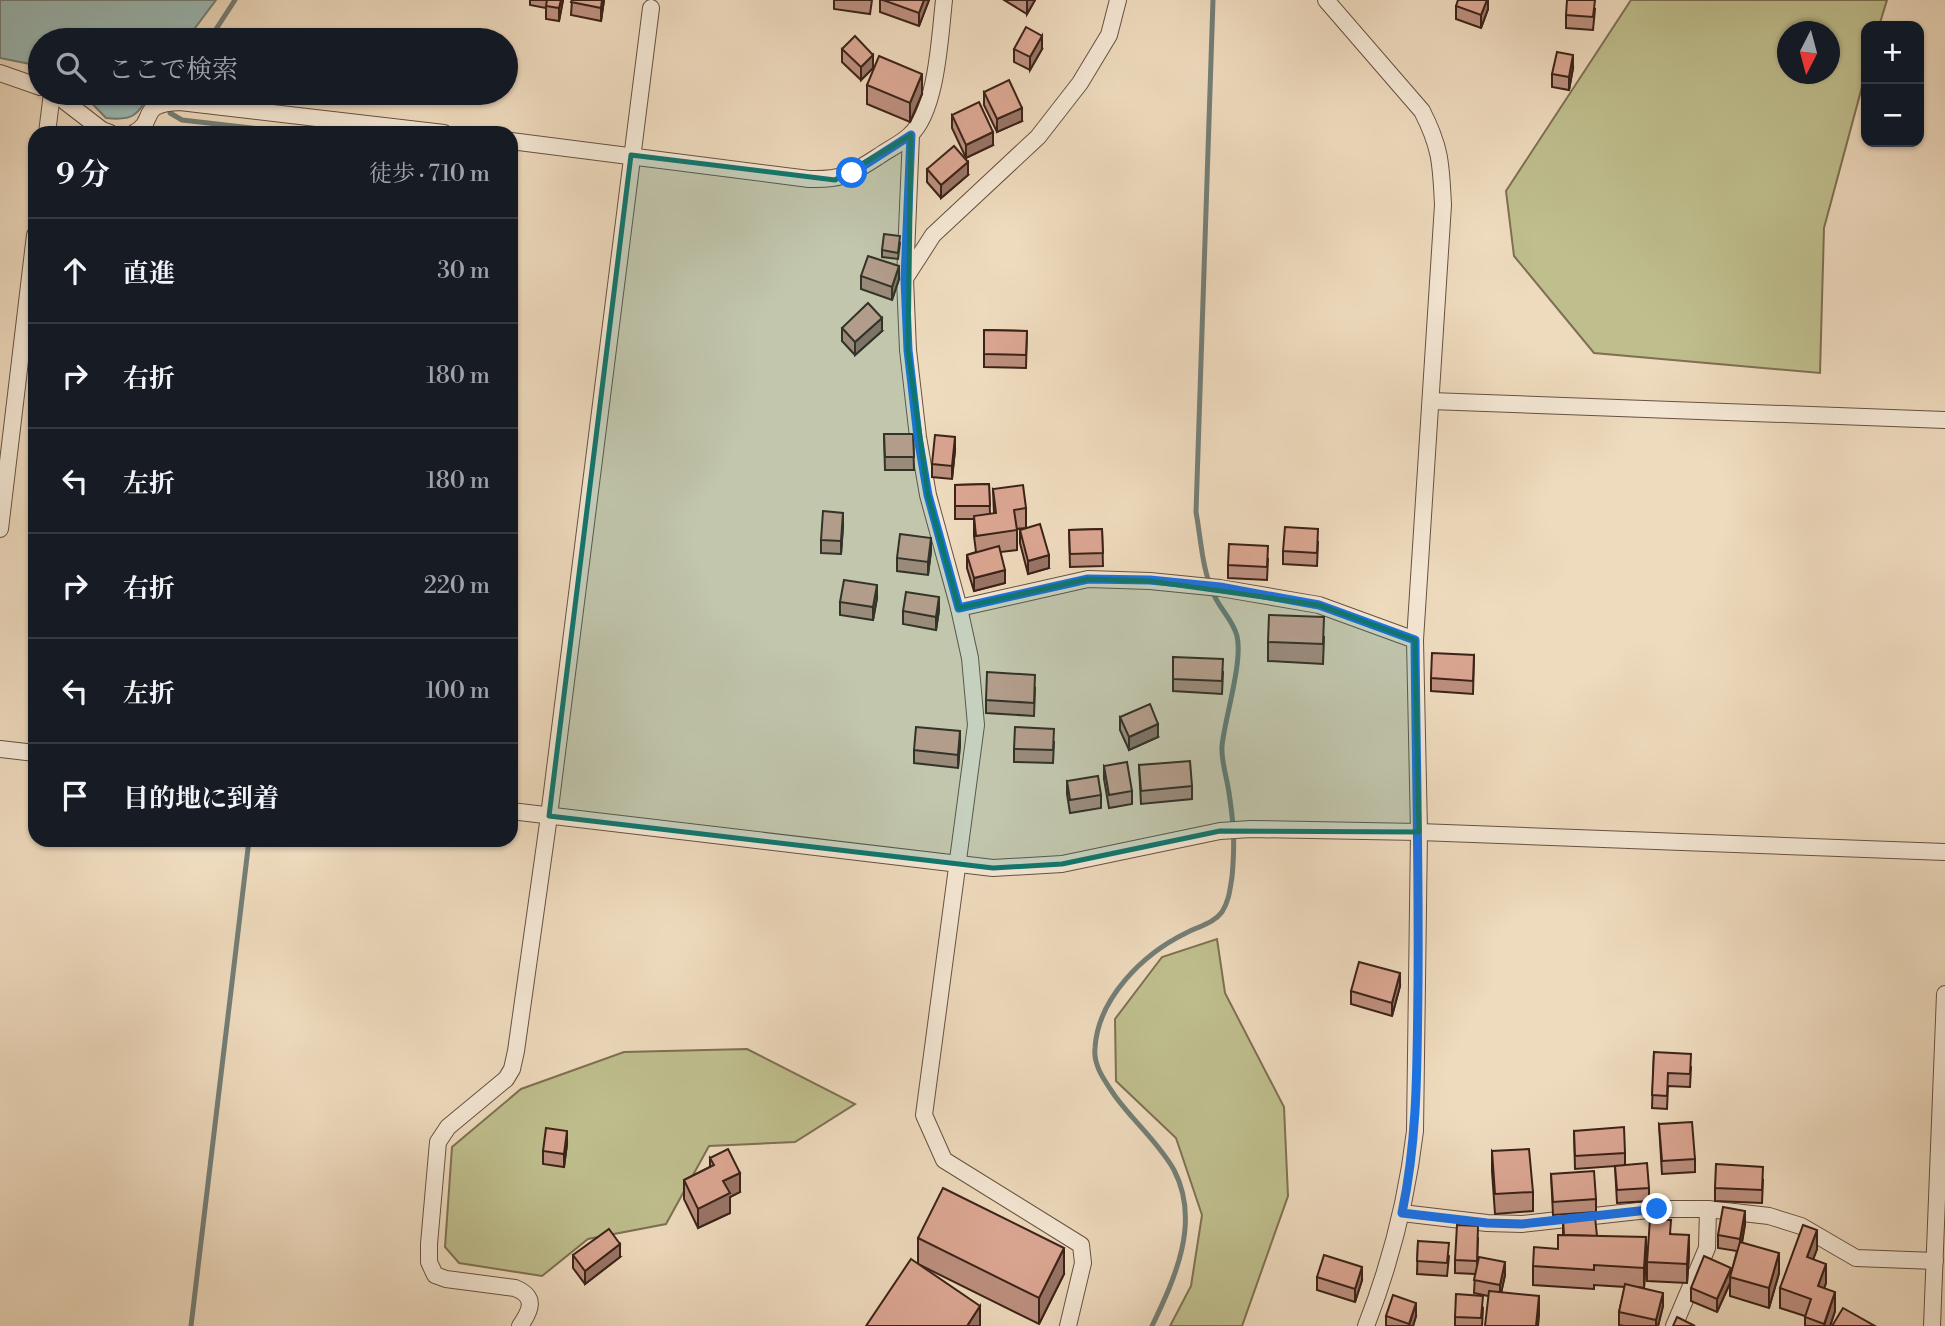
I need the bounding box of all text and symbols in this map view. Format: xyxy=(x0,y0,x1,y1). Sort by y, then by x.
north arrow xyxy=(1777,21,1840,84)
map controls xyxy=(1861,21,1924,147)
button: + xyxy=(1861,21,1924,84)
search box xyxy=(28,28,518,105)
icon: search xyxy=(52,48,90,86)
text: ここで検索 xyxy=(108,54,238,86)
button: − xyxy=(1861,84,1924,147)
text: 9 分 xyxy=(56,156,110,194)
route start xyxy=(836,157,867,188)
text: 徒歩 · 710 m xyxy=(369,160,490,188)
icon: ahead xyxy=(56,252,94,290)
text: 30 m xyxy=(437,257,490,285)
text: 直進 xyxy=(123,258,175,290)
icon: right xyxy=(56,357,94,395)
text: 180 m xyxy=(426,362,490,390)
text: 右折 xyxy=(123,363,175,395)
icon: left xyxy=(56,462,94,500)
text: 180 m xyxy=(426,467,490,495)
text: 左折 xyxy=(123,468,175,500)
icon: right xyxy=(56,567,94,605)
text: 220 m xyxy=(424,572,490,600)
text: 右折 xyxy=(123,573,175,605)
icon: left xyxy=(56,672,94,710)
text: 100 m xyxy=(425,677,490,705)
text: 左折 xyxy=(123,678,175,710)
icon: arrive xyxy=(56,777,94,815)
text: 目的地に到着 xyxy=(123,783,279,815)
route end xyxy=(1641,1193,1672,1224)

